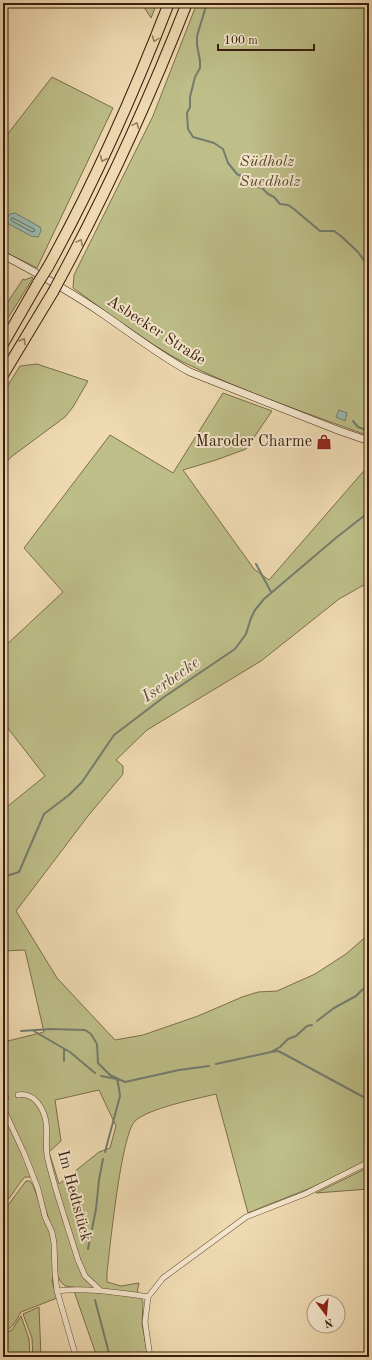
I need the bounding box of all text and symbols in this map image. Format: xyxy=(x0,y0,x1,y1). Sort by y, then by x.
scale bar xyxy=(218,26,314,52)
one-way arrow xyxy=(152,35,160,43)
text: 100 m xyxy=(224,35,258,47)
one-way arrow xyxy=(131,122,139,130)
one-way arrow xyxy=(100,154,108,162)
park label: Südholz xyxy=(240,154,294,170)
park label: Suedholz xyxy=(239,174,301,190)
one-way arrow xyxy=(75,239,82,247)
street label: Asbecker Straße xyxy=(104,293,208,369)
one-way arrow xyxy=(19,338,26,345)
shop icon: Maroder Charme xyxy=(315,433,333,451)
place label: Maroder Charme xyxy=(195,434,312,450)
water label: Iserbecke xyxy=(138,654,203,706)
street label: Im Hedtstück xyxy=(54,1149,94,1243)
north arrow xyxy=(306,1294,346,1334)
text: N xyxy=(322,1316,334,1329)

